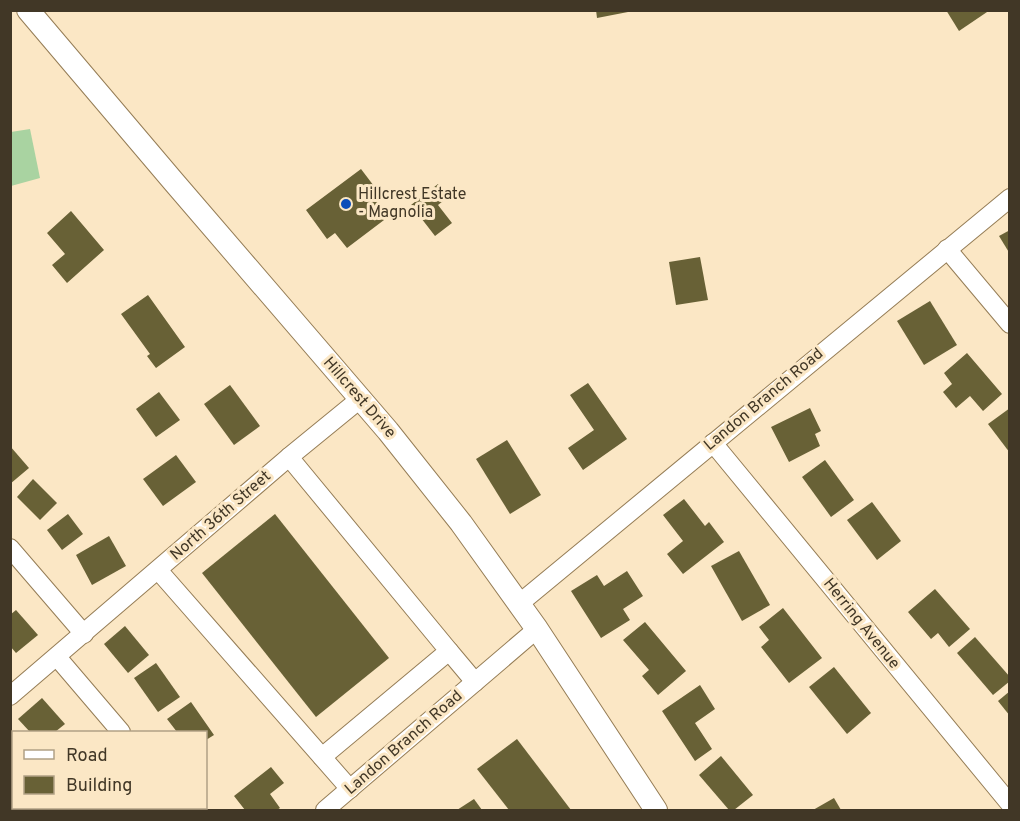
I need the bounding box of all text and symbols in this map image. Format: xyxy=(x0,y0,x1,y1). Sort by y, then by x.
place label: Hillcrest Estate - Magnolia xyxy=(358,185,466,223)
marker: Hillcrest Estate - Magnolia xyxy=(339,197,353,211)
street label: Landon Branch Road xyxy=(700,344,828,456)
street label: Hillcrest Drive xyxy=(318,353,400,443)
street label: North 36th Street xyxy=(167,467,275,565)
street label: Herring Avenue xyxy=(818,574,904,674)
street label: Landon Branch Road xyxy=(341,686,467,800)
legend xyxy=(12,731,207,809)
text: Road xyxy=(66,745,108,768)
text: Building xyxy=(66,775,132,798)

